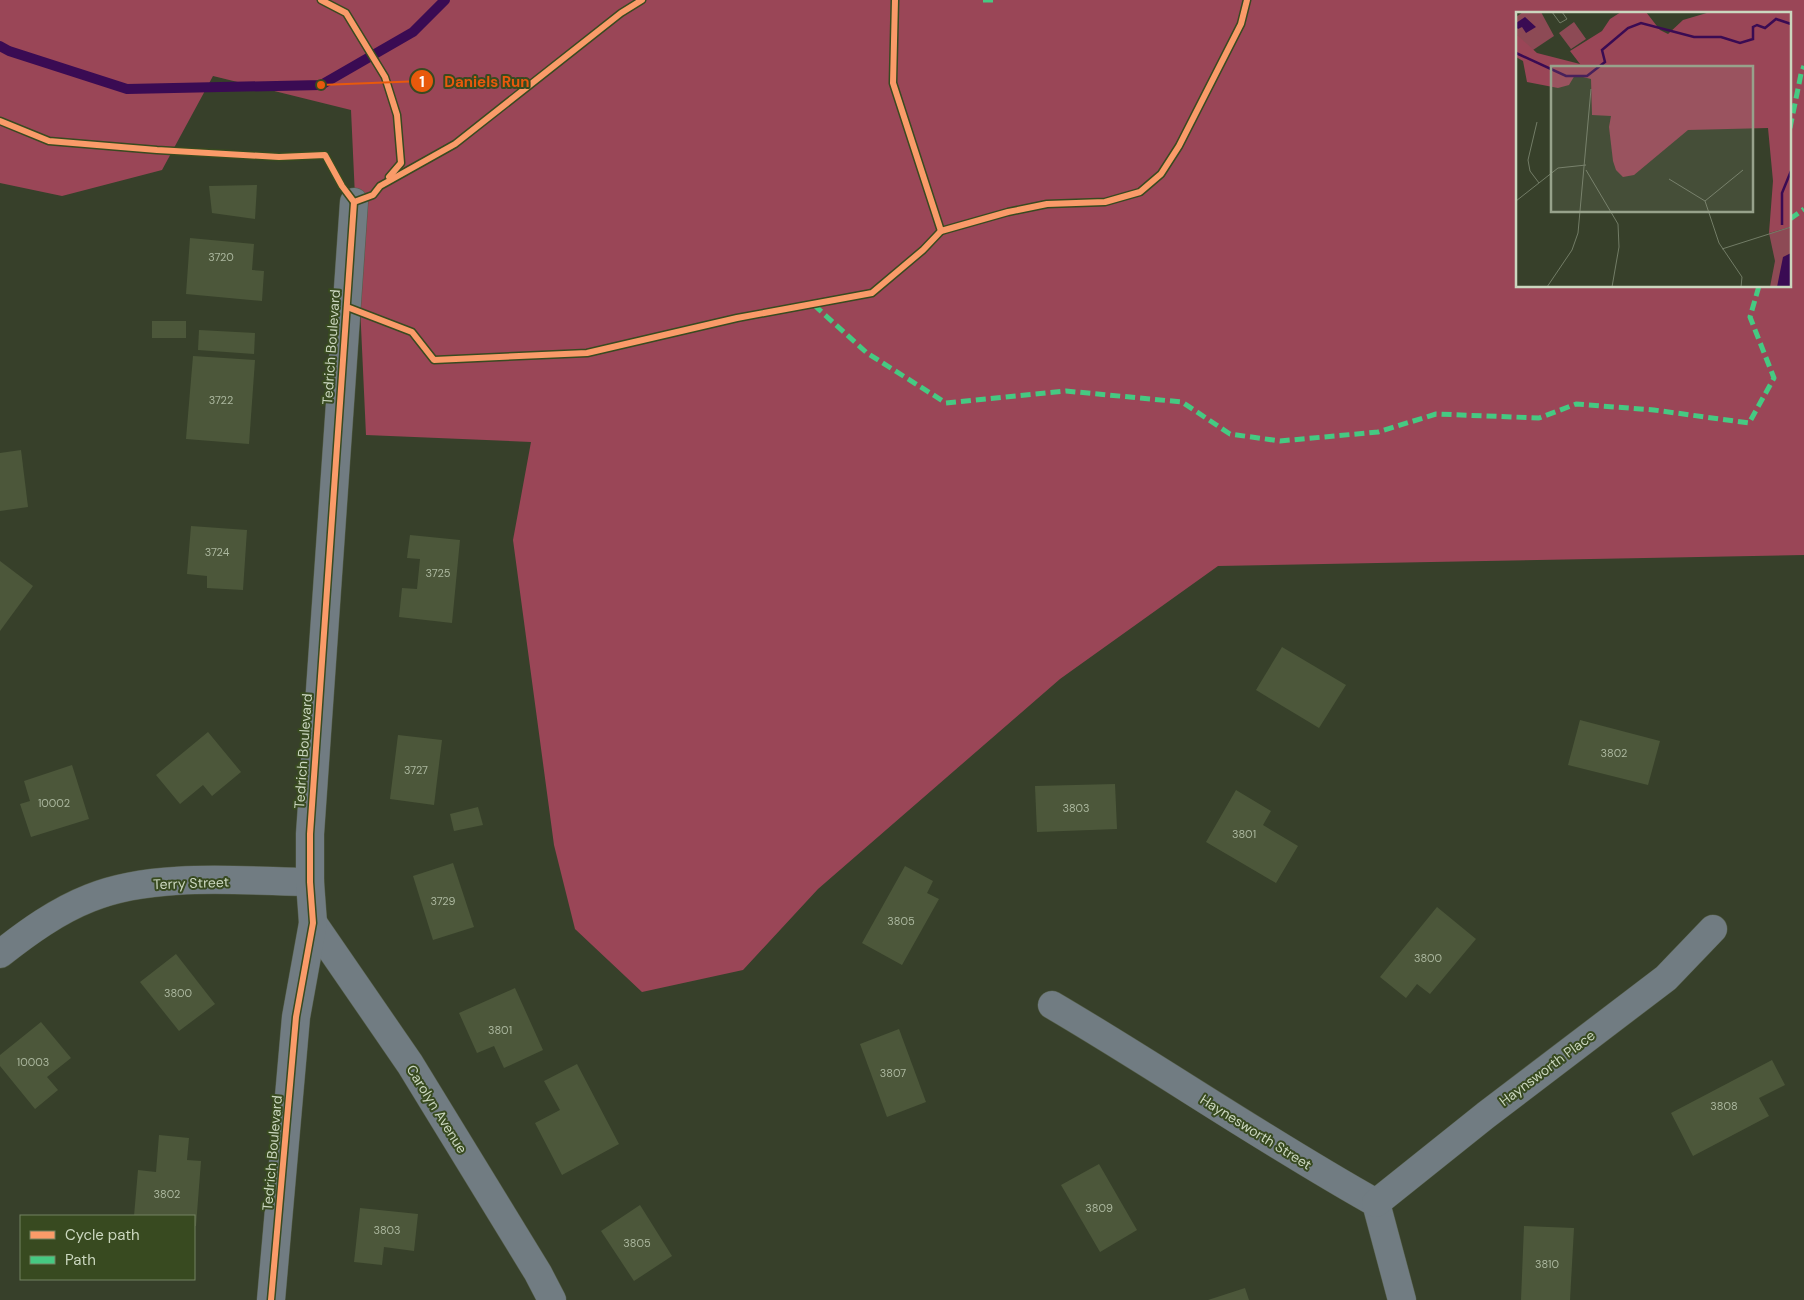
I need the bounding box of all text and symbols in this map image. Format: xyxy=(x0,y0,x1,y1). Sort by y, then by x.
inset map xyxy=(1516,12,1792,288)
callout: Daniels Run xyxy=(410,66,540,96)
text: 1 xyxy=(419,72,425,92)
text: Daniels Run xyxy=(444,72,530,92)
house number: 3720 xyxy=(208,250,234,264)
street label: Tedrich Boulevard xyxy=(318,289,344,405)
house number: 3722 xyxy=(209,393,233,407)
house number: 3724 xyxy=(205,545,230,559)
house number: 3725 xyxy=(426,566,451,580)
street label: Tedrich Boulevard xyxy=(290,693,316,809)
house number: 3802 xyxy=(1601,746,1627,760)
house number: 3727 xyxy=(404,763,428,777)
house number: 10002 xyxy=(38,796,70,810)
house number: 3803 xyxy=(1062,801,1090,815)
house number: 3801 xyxy=(1232,827,1256,841)
street label: Terry Street xyxy=(153,873,229,893)
house number: 3729 xyxy=(430,894,456,908)
house number: 3805 xyxy=(887,914,915,928)
house number: 3800 xyxy=(1414,951,1442,965)
house number: 3800 xyxy=(164,986,192,1000)
house number: 3801 xyxy=(488,1023,512,1037)
street label: Haynsworth Place xyxy=(1495,1026,1599,1110)
house number: 10003 xyxy=(17,1055,49,1069)
street label: Carolyn Avenue xyxy=(403,1061,471,1157)
house number: 3807 xyxy=(880,1066,906,1080)
street label: Haynesworth Street xyxy=(1197,1090,1315,1174)
street label: Tedrich Boulevard xyxy=(258,1095,286,1211)
house number: 3808 xyxy=(1710,1099,1738,1113)
house number: 3802 xyxy=(154,1187,180,1201)
house number: 3809 xyxy=(1085,1201,1113,1215)
legend xyxy=(20,1215,195,1280)
house number: 3803 xyxy=(373,1223,401,1237)
text: Cycle path xyxy=(65,1225,140,1245)
house number: 3805 xyxy=(623,1236,651,1250)
text: Path xyxy=(65,1250,96,1270)
house number: 3810 xyxy=(1535,1257,1559,1271)

